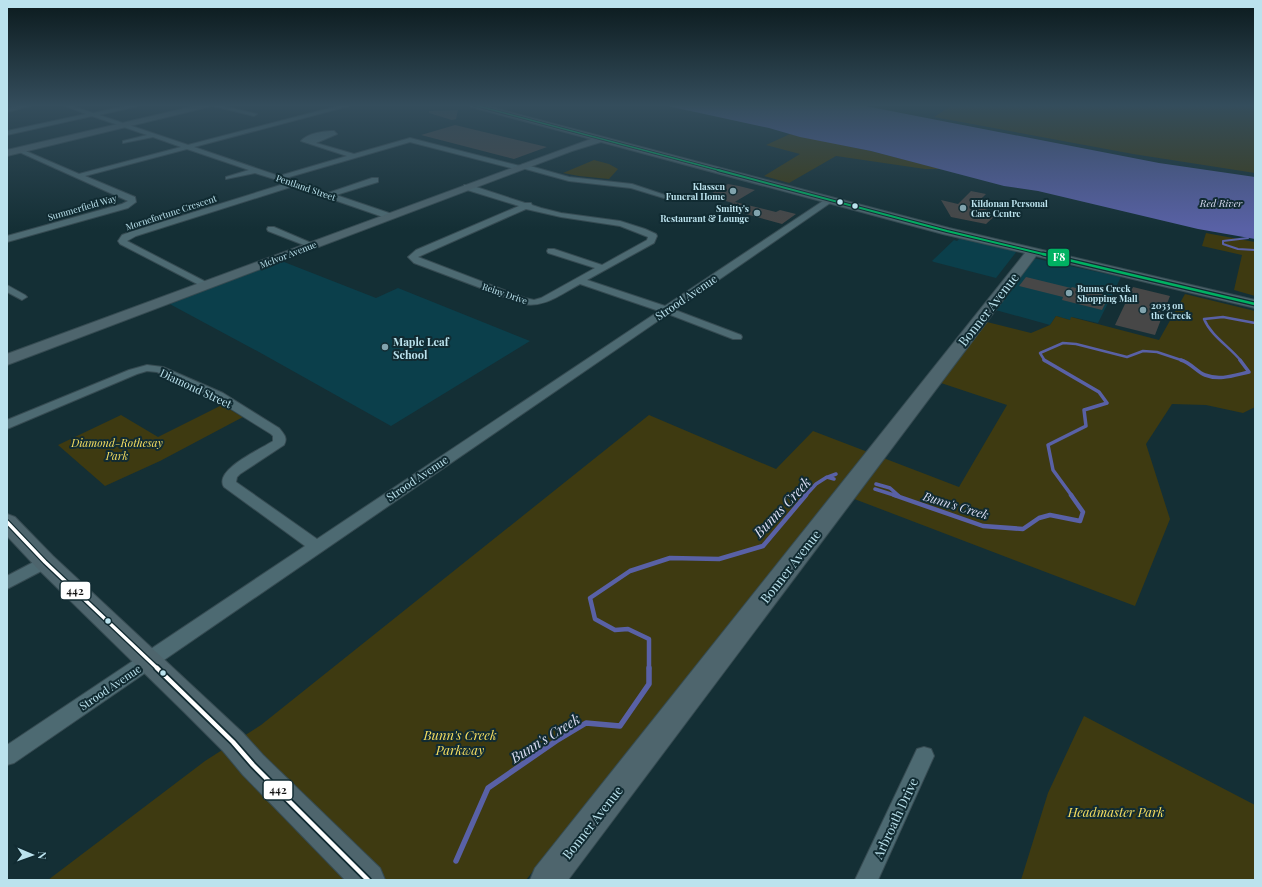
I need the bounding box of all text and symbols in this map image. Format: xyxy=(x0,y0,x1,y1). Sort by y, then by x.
street label: Pentland Street xyxy=(275,171,338,203)
place label: Klassen Funeral Home xyxy=(666,180,725,202)
marker: Klassen Funeral Home xyxy=(728,186,738,196)
street label: Summerfield Way xyxy=(46,191,118,223)
street label: Mornefortune Crescent xyxy=(124,191,219,232)
water label: Red River xyxy=(1199,196,1243,210)
unlabelled marker xyxy=(835,197,845,207)
place label: Kildonan Personal Care Centre xyxy=(971,197,1048,219)
unlabelled marker xyxy=(850,201,860,211)
place label: Smitty's Restaurant & Lounge xyxy=(660,202,749,224)
marker: Kildonan Personal Care Centre xyxy=(958,203,968,213)
marker: Smitty's Restaurant & Lounge xyxy=(752,208,762,218)
street label: McIvor Avenue xyxy=(258,238,318,270)
line badge: F8 xyxy=(1047,248,1070,267)
text: F8 xyxy=(1053,249,1065,264)
street label: Bonner Avenue xyxy=(954,269,1022,349)
street label: Strood Avenue xyxy=(652,271,720,323)
street label: Reiny Drive xyxy=(481,280,530,306)
place label: Bunns Creek Shopping Mall xyxy=(1077,282,1138,304)
marker: Bunns Creek Shopping Mall xyxy=(1064,288,1074,298)
place label: 2033 on the Creek xyxy=(1150,299,1192,321)
marker: 2033 on the Creek xyxy=(1138,305,1148,315)
place label: Maple Leaf School xyxy=(393,334,450,362)
marker: Maple Leaf School xyxy=(380,342,390,352)
street label: Diamond Street xyxy=(158,365,234,411)
park label: Diamond-Rothesay Park xyxy=(70,435,163,463)
street label: Strood Avenue xyxy=(383,452,451,504)
water label: Bunns Creek xyxy=(748,473,815,542)
water label: Bunn's Creek xyxy=(920,487,991,523)
street label: Bonner Avenue xyxy=(756,526,824,606)
line badge: 442 xyxy=(60,581,91,600)
text: 442 xyxy=(66,583,84,598)
unlabelled marker xyxy=(103,616,113,626)
street label: Strood Avenue xyxy=(76,661,144,713)
unlabelled marker xyxy=(158,668,168,678)
water label: Bunn's Creek xyxy=(506,709,583,767)
park label: Bunn's Creek Parkway xyxy=(422,726,497,758)
street label: Arbroath Drive xyxy=(868,774,921,862)
line badge: 442 xyxy=(263,780,293,800)
text: 442 xyxy=(269,782,287,797)
street label: Bonner Avenue xyxy=(558,782,626,862)
park label: Headmaster Park xyxy=(1067,803,1165,820)
north arrow xyxy=(12,835,52,875)
text: N xyxy=(35,851,50,860)

